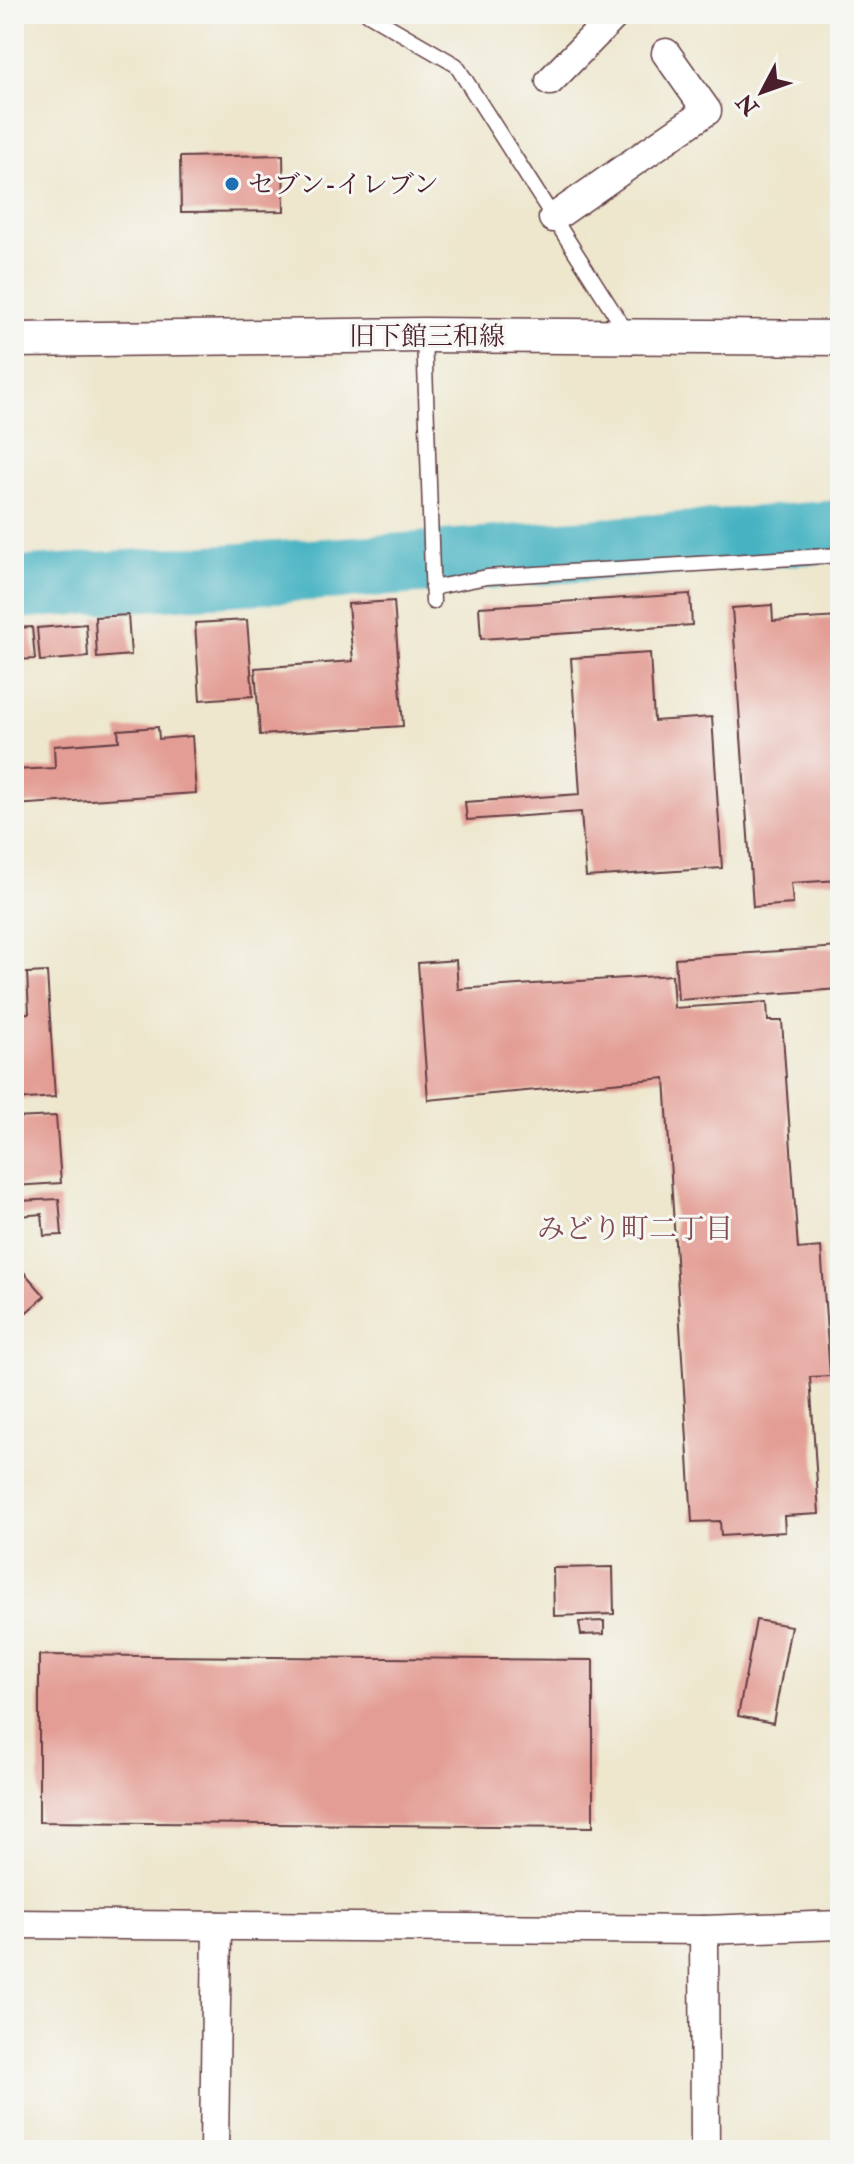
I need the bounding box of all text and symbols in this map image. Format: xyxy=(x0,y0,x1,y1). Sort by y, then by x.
north arrow xyxy=(722,52,802,132)
text: N xyxy=(730,88,765,122)
place label: セブン-イレブン xyxy=(248,169,439,201)
marker: セブン-イレブン xyxy=(223,175,241,193)
street label: 旧下館三和線 xyxy=(349,321,505,353)
district label: みどり町二丁目 xyxy=(537,1212,733,1247)

